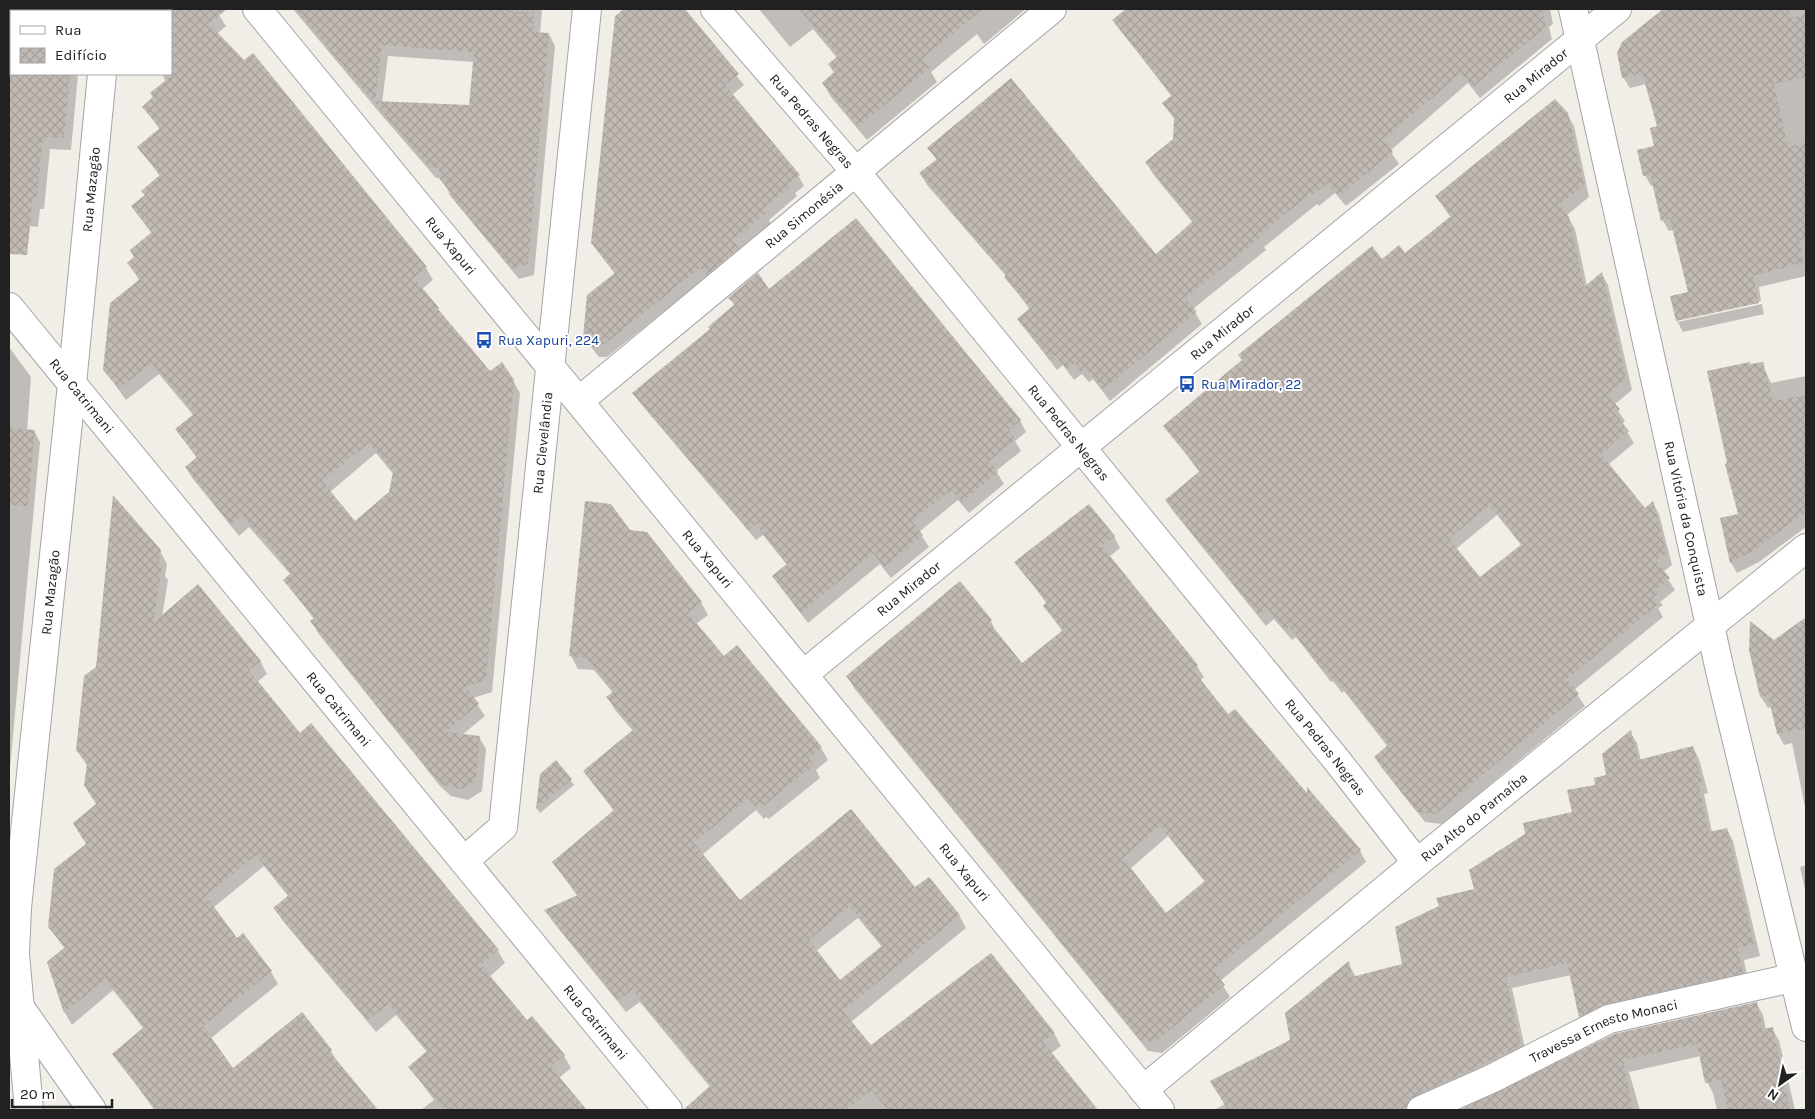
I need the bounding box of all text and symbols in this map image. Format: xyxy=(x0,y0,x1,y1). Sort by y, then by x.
legend xyxy=(10,10,172,75)
text: Rua xyxy=(55,21,82,39)
street label: Rua Mirador xyxy=(1500,44,1572,107)
text: Edifício xyxy=(55,46,107,64)
street label: Rua Pedras Negras xyxy=(766,70,857,172)
street label: Rua Mazagão xyxy=(79,146,104,233)
street label: Rua Simonésia xyxy=(762,178,847,252)
street label: Rua Xapuri xyxy=(422,213,480,279)
street label: Rua Mirador xyxy=(1187,301,1259,364)
bus stop icon: Rua Xapuri, 224 xyxy=(474,330,494,350)
place label: Rua Xapuri, 224 xyxy=(498,332,599,349)
street label: Rua Catrimani xyxy=(46,355,117,437)
bus stop icon: Rua Mirador, 22 xyxy=(1177,374,1197,394)
place label: Rua Mirador, 22 xyxy=(1201,376,1301,393)
street label: Rua Pedras Negras xyxy=(1024,381,1113,485)
street label: Rua Clevelândia xyxy=(529,391,557,495)
street label: Rua Vitória da Conquista xyxy=(1660,439,1711,598)
street label: Rua Xapuri xyxy=(678,526,736,592)
street label: Rua Mazagão xyxy=(38,549,64,636)
street label: Rua Mirador xyxy=(873,557,945,620)
street label: Rua Catrimani xyxy=(303,668,374,750)
street label: Rua Pedras Negras xyxy=(1281,695,1369,799)
street label: Rua Alto do Parnaíba xyxy=(1417,769,1531,866)
street label: Rua Xapuri xyxy=(935,839,993,905)
street label: Rua Catrimani xyxy=(560,981,631,1063)
street label: Travessa Ernesto Monaci xyxy=(1527,996,1679,1067)
north arrow xyxy=(1755,1059,1805,1109)
scale bar xyxy=(12,1076,112,1108)
text: 20 m xyxy=(20,1085,55,1103)
text: N xyxy=(1764,1085,1782,1104)

